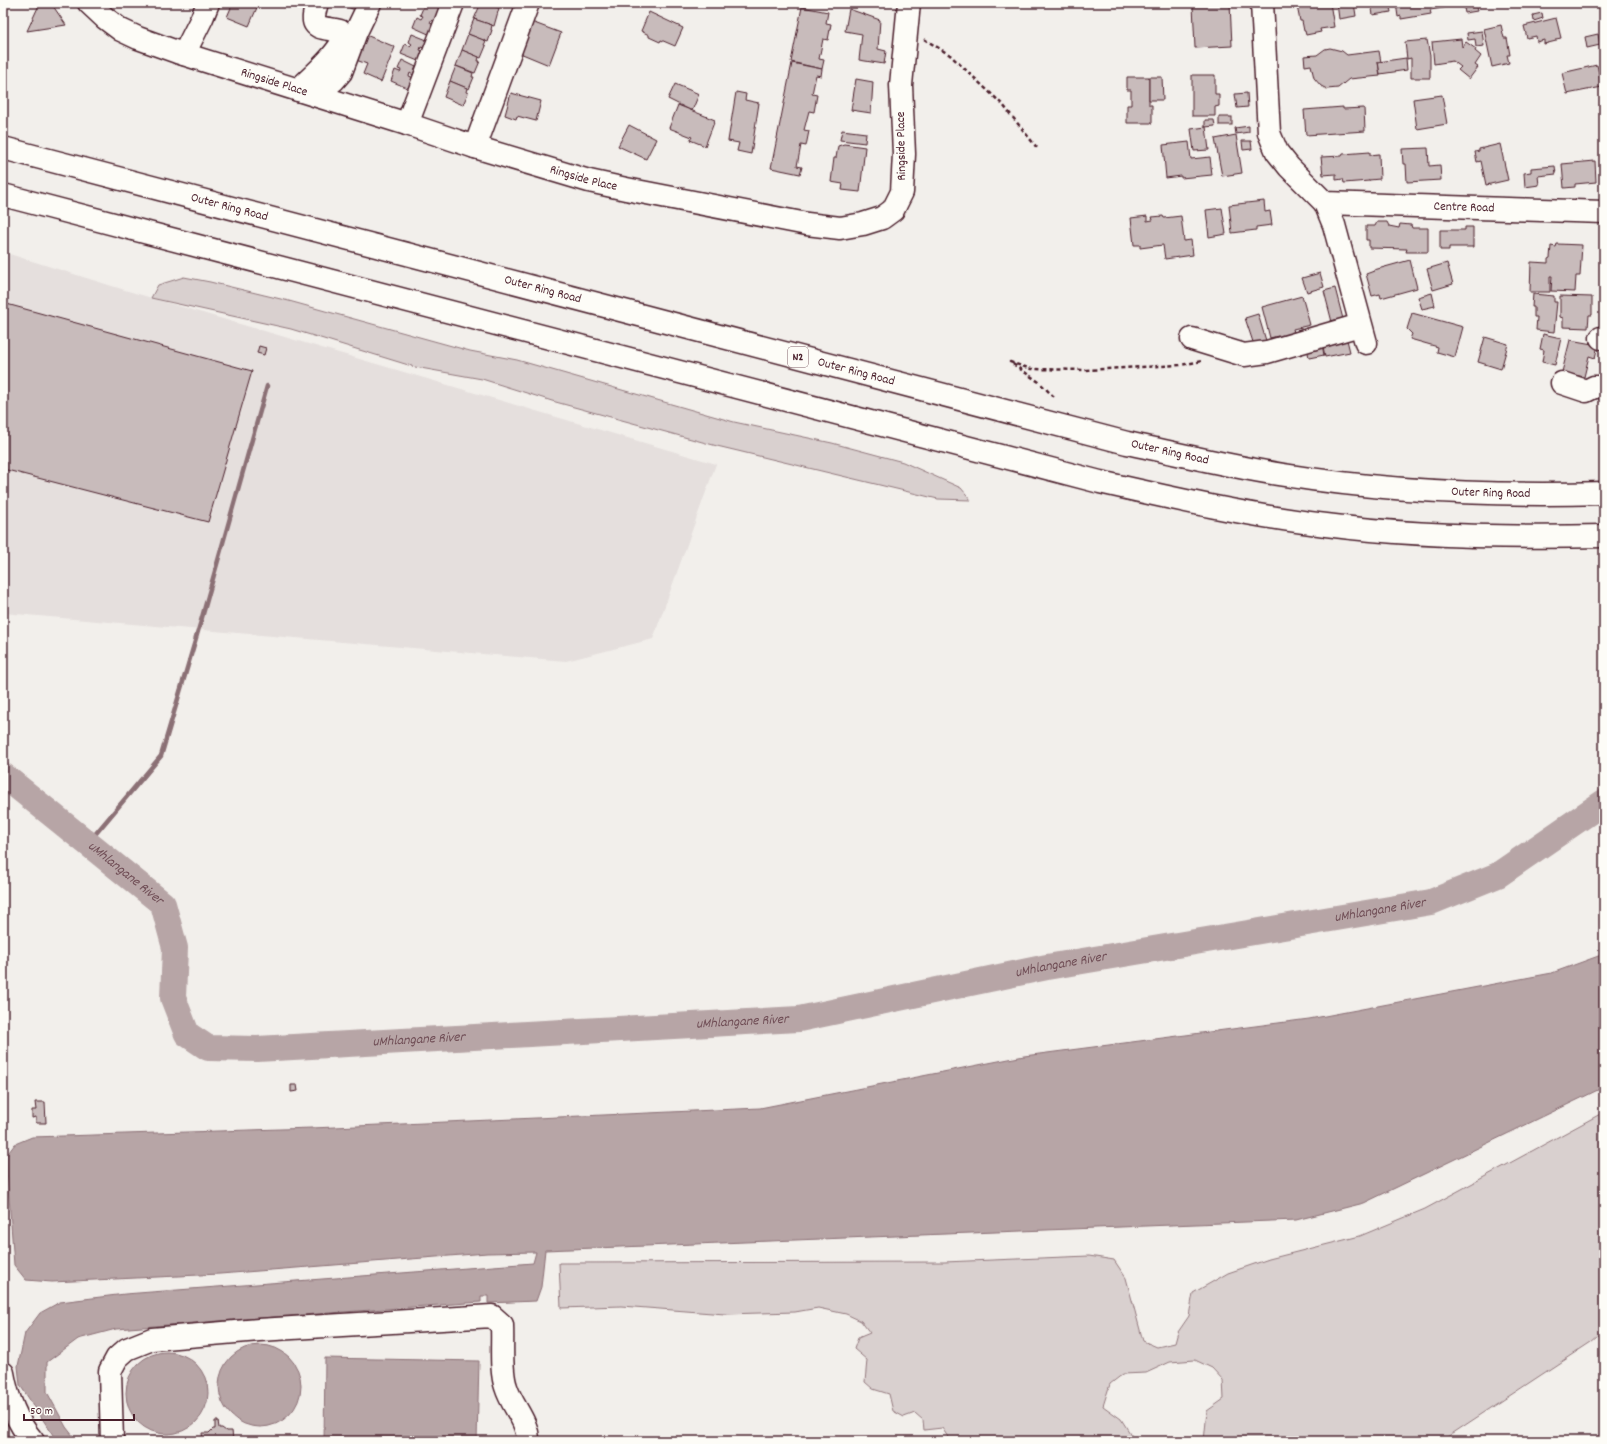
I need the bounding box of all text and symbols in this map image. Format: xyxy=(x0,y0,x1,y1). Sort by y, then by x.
street label: Ringside Place xyxy=(238,63,310,102)
street label: Ringside Place xyxy=(892,111,912,181)
street label: Ringside Place xyxy=(547,160,619,196)
street label: Outer Ring Road xyxy=(189,188,270,227)
street label: Centre Road xyxy=(1433,197,1495,218)
street label: Outer Ring Road xyxy=(502,270,583,309)
road number: N2 xyxy=(788,347,808,367)
street label: Outer Ring Road xyxy=(815,353,897,391)
street label: Outer Ring Road xyxy=(1129,435,1211,470)
street label: Outer Ring Road xyxy=(1451,482,1530,503)
water label: uMhlangane River xyxy=(83,837,169,911)
water label: uMhlangane River xyxy=(1333,893,1429,928)
water label: uMhlangane River xyxy=(1013,947,1109,983)
water label: uMhlangane River xyxy=(696,1010,791,1035)
water label: uMhlangane River xyxy=(372,1027,467,1053)
scale bar xyxy=(24,1396,134,1422)
text: 50 m xyxy=(30,1403,53,1420)

